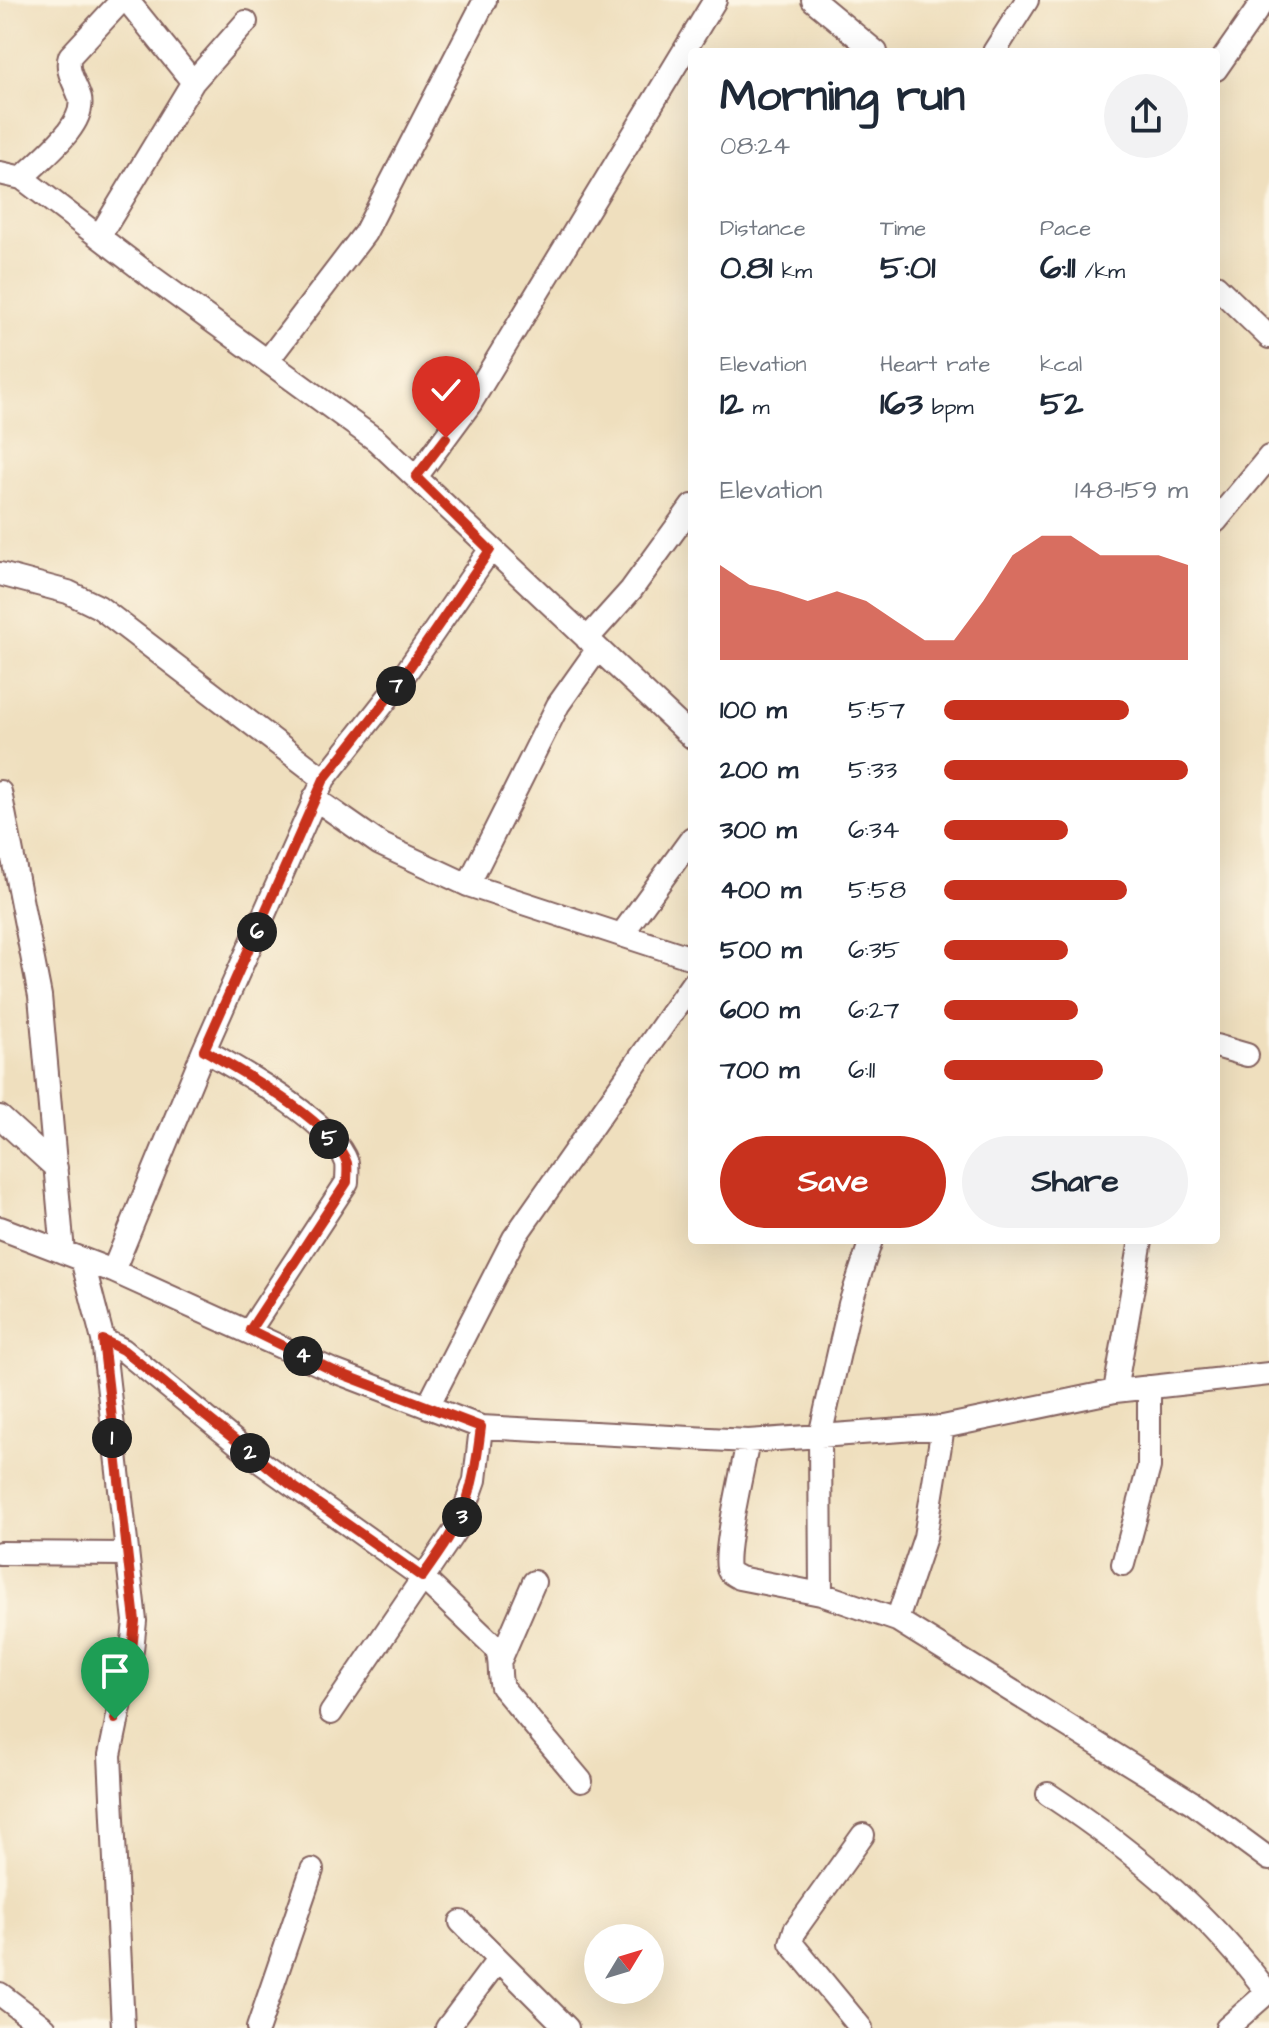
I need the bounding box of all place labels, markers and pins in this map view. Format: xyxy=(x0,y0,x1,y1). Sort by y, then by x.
pin xyxy=(412,356,480,438)
pin: 7 xyxy=(376,666,416,706)
pin: 6 xyxy=(237,912,277,952)
pin: 5 xyxy=(309,1119,349,1159)
pin: 4 xyxy=(283,1336,323,1376)
pin: 1 xyxy=(92,1418,132,1458)
pin: 2 xyxy=(230,1433,270,1473)
pin: 3 xyxy=(442,1497,482,1537)
pin xyxy=(81,1637,149,1719)

